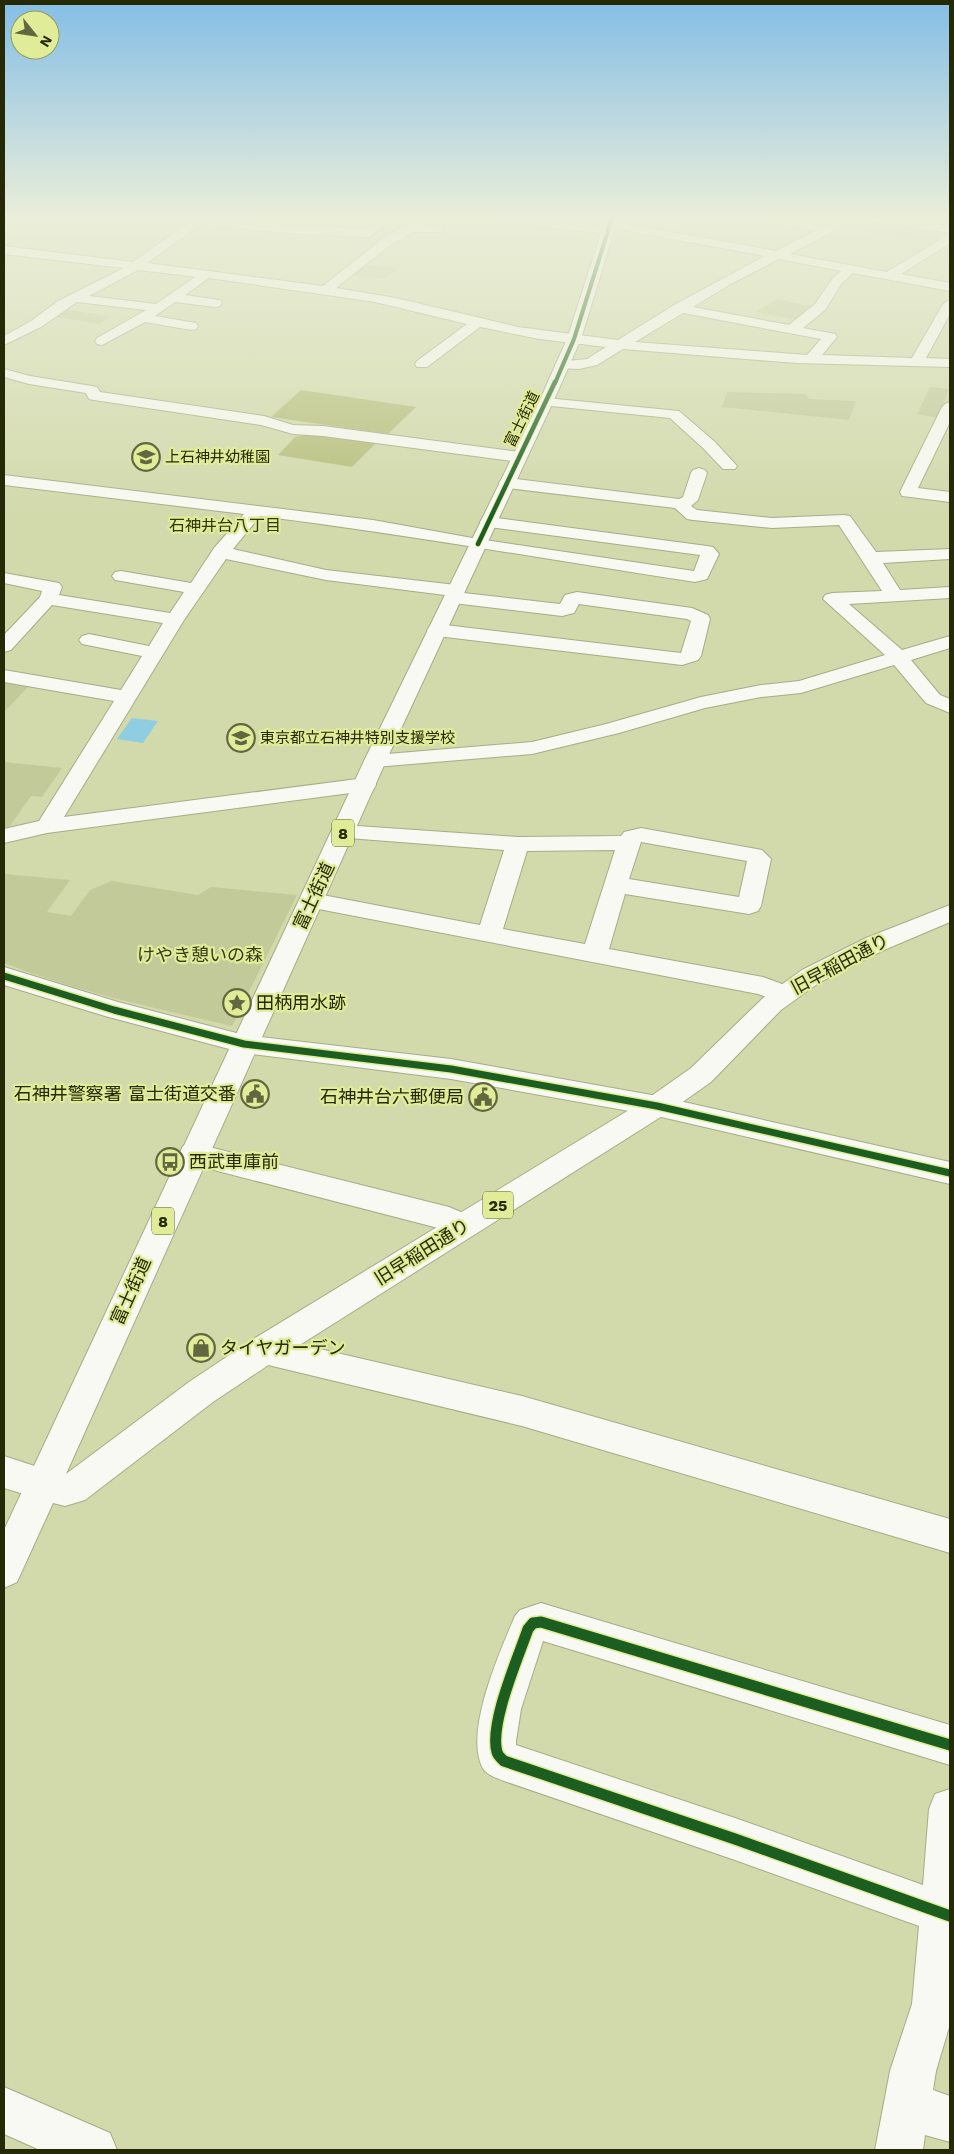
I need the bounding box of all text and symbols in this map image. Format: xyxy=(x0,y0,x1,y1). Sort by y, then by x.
north arrow xyxy=(10,10,60,60)
text: N xyxy=(37,33,56,50)
street label: 富士街道 xyxy=(501,388,543,450)
school or university icon: 上石神井幼稚園 xyxy=(131,442,161,472)
place label: 上石神井幼稚園 xyxy=(165,448,270,466)
district label: 石神井台八丁目 xyxy=(169,516,281,535)
school or university icon: 東京都立石神井特別支援学校 xyxy=(226,723,256,753)
place label: 東京都立石神井特別支援学校 xyxy=(260,729,455,747)
road number: 8 xyxy=(332,820,354,846)
street label: 富士街道 xyxy=(289,859,338,933)
street label: 旧早稲田通り xyxy=(787,929,892,998)
park label: けやき憩いの森 xyxy=(137,944,263,965)
place icon: 田柄用水跡 xyxy=(222,988,252,1018)
place label: 田柄用水跡 xyxy=(256,992,346,1013)
public building icon: 石神井警察署 富士街道交番 xyxy=(240,1079,270,1109)
public building icon: 石神井台六郵便局 xyxy=(468,1082,498,1112)
place label: 石神井警察署 富士街道交番 xyxy=(14,1083,236,1104)
place label: 石神井台六郵便局 xyxy=(320,1086,464,1107)
bus stop icon: 西武車庫前 xyxy=(155,1147,185,1177)
place label: 西武車庫前 xyxy=(189,1151,279,1172)
road number: 25 xyxy=(483,1192,513,1218)
road number: 8 xyxy=(152,1208,174,1234)
street label: 旧早稲田通り xyxy=(370,1214,473,1289)
street label: 富士街道 xyxy=(106,1254,155,1328)
shop icon: タイヤガーデン xyxy=(186,1333,216,1363)
place label: タイヤガーデン xyxy=(220,1337,345,1358)

